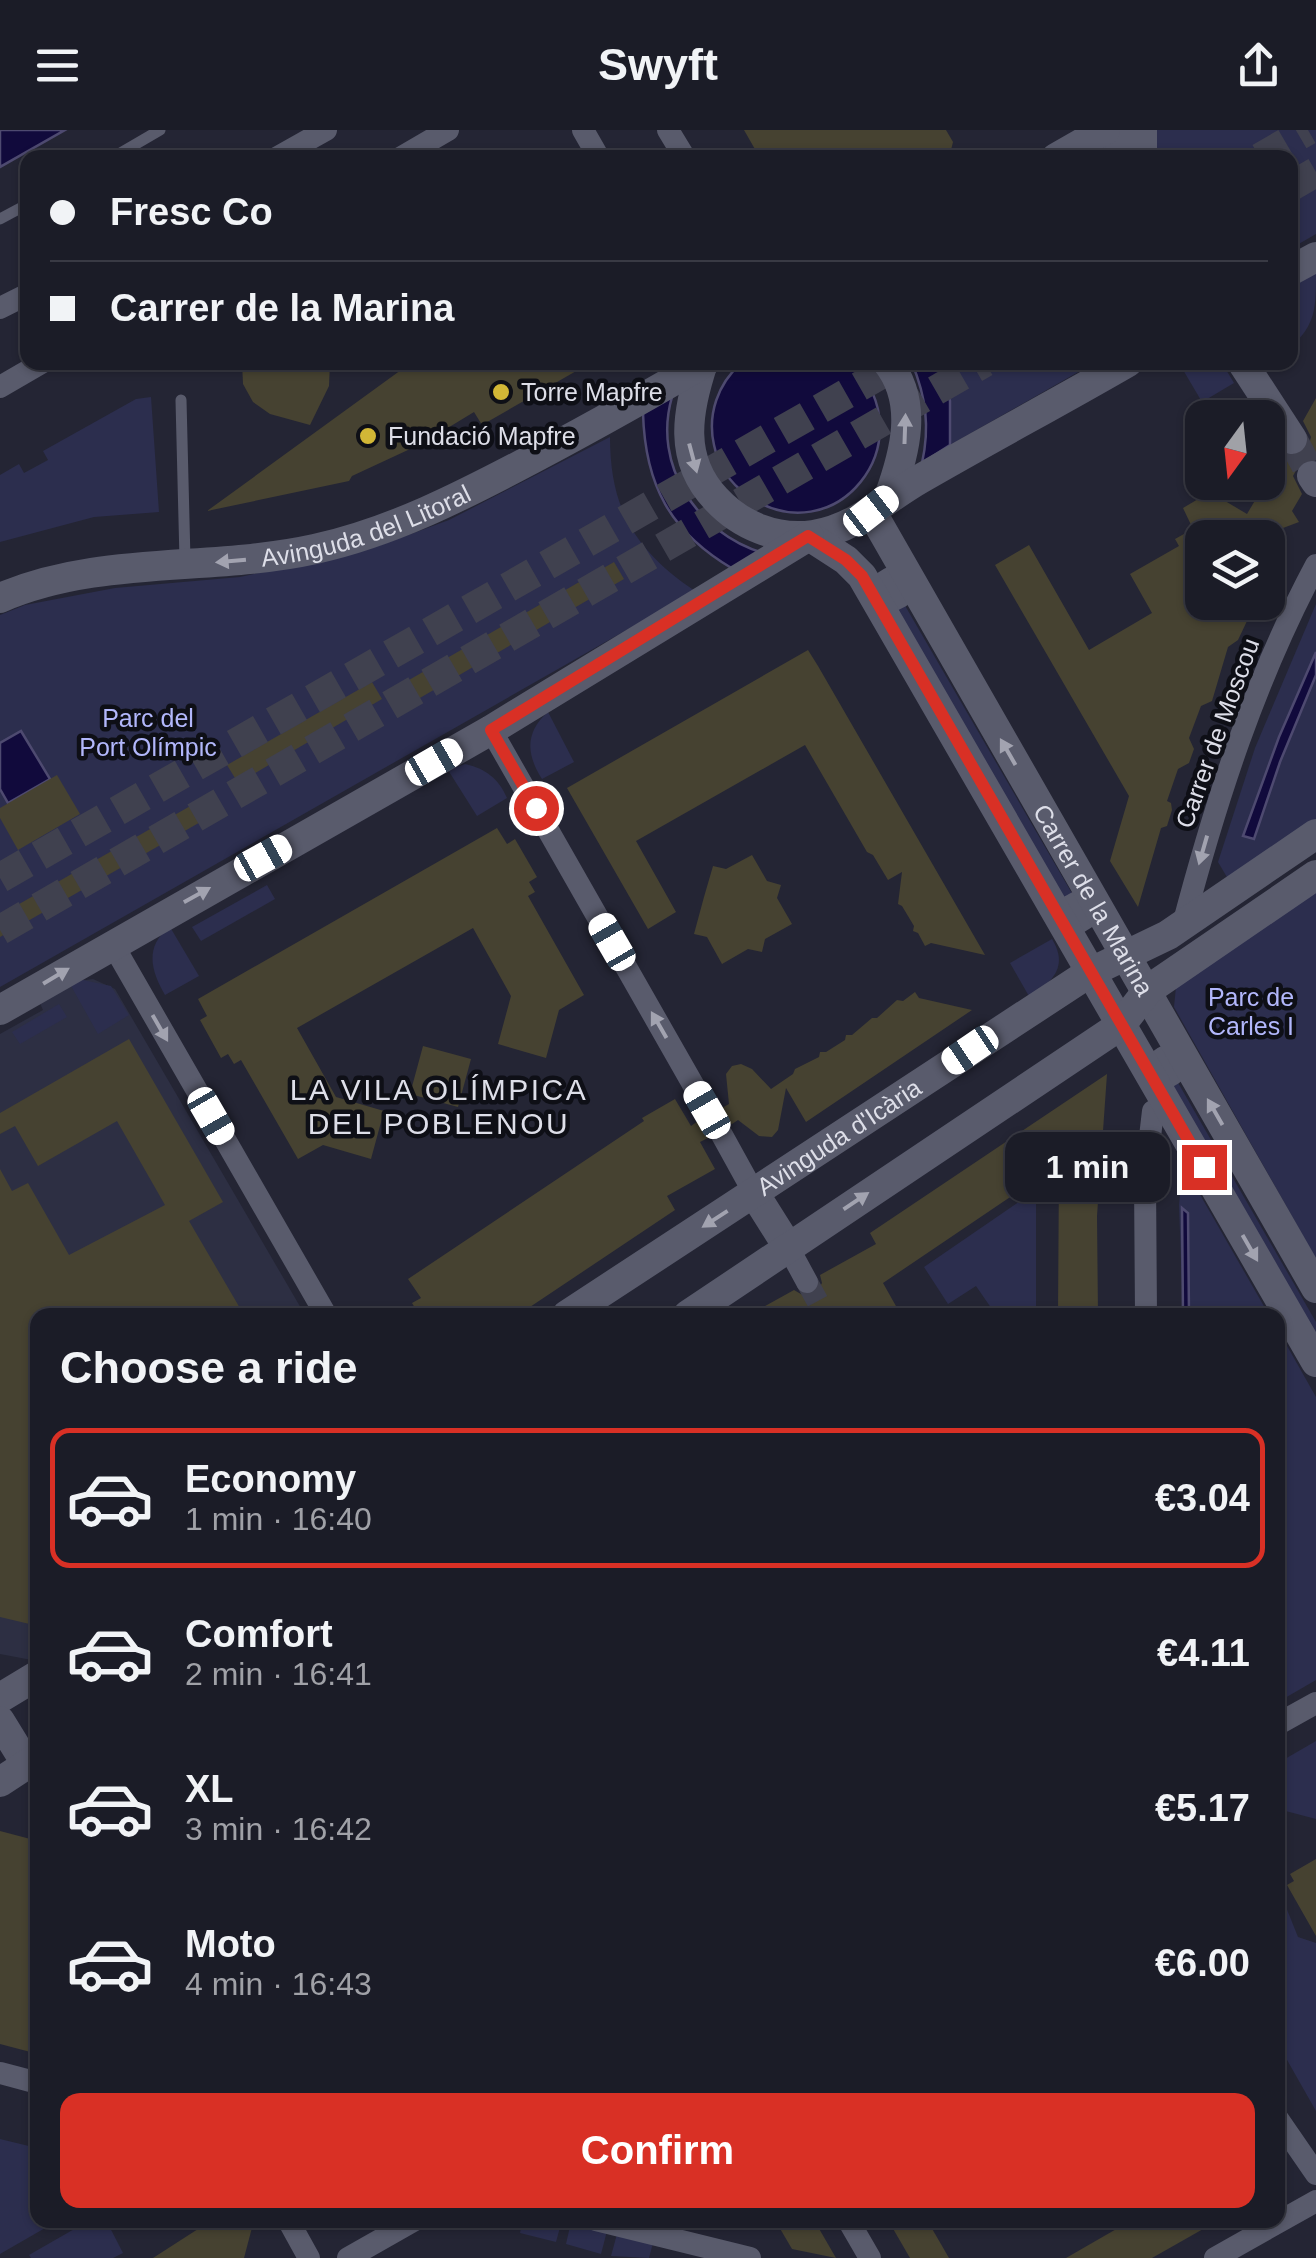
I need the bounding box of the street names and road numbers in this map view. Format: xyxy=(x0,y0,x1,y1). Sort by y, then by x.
street label: Avinguda del Litoral xyxy=(259,479,475,572)
street label: Carrer de Moscou xyxy=(1170,634,1264,832)
street label: Carrer de la Marina xyxy=(1028,799,1159,1000)
street label: Avinguda d'Icària xyxy=(751,1073,926,1201)

